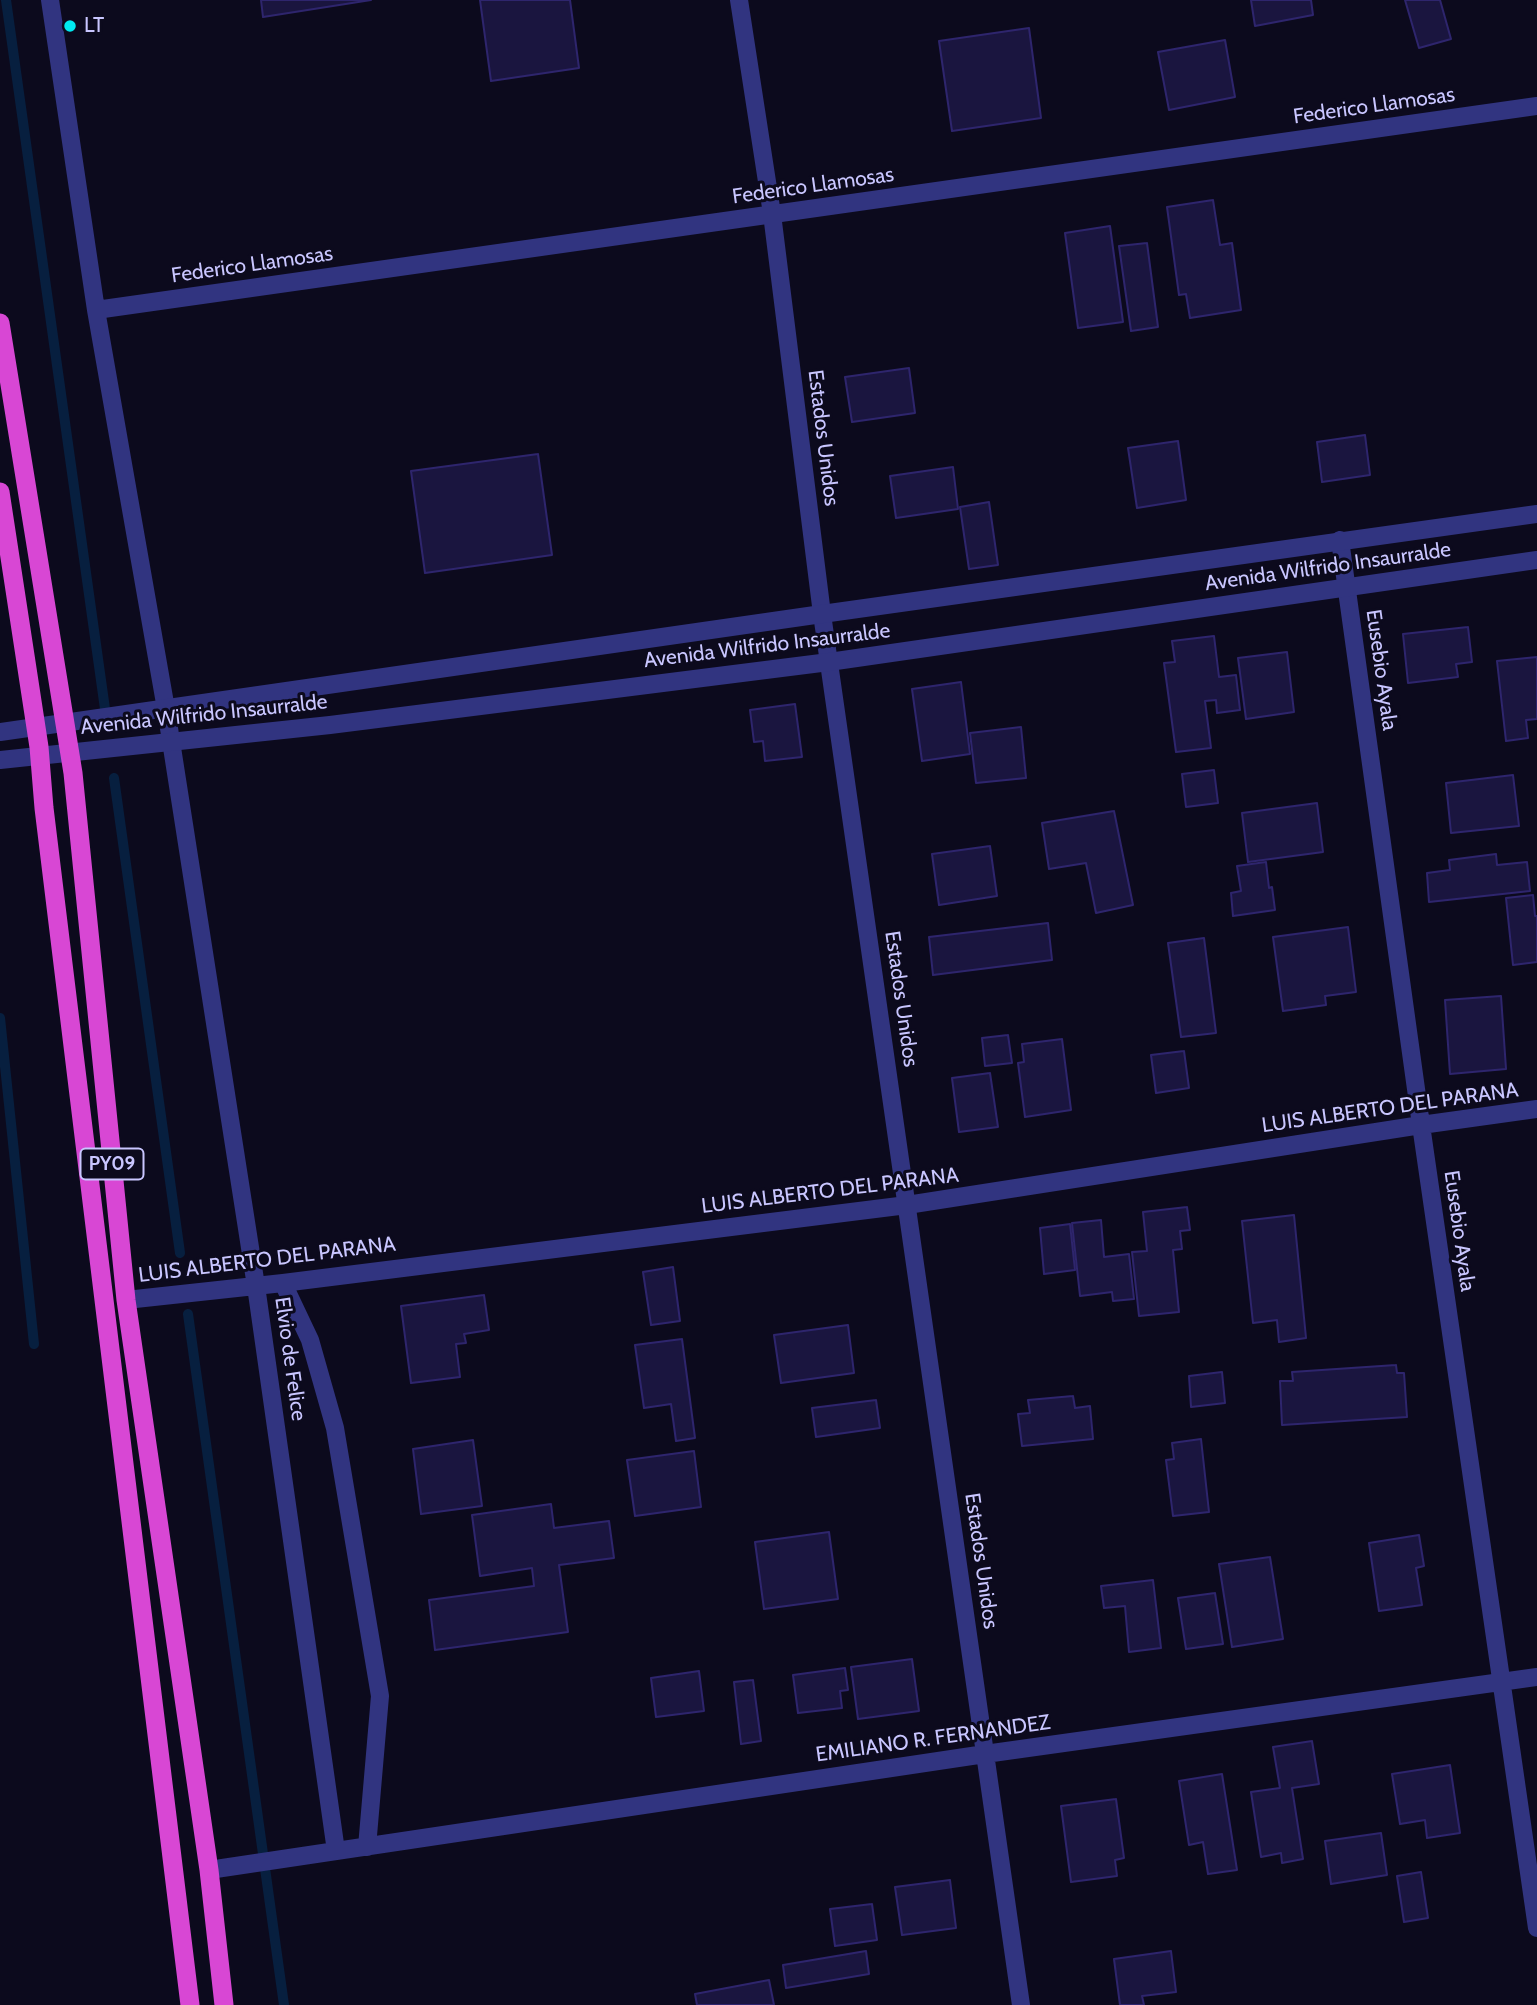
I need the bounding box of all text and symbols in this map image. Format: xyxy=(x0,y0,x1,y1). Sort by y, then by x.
place label: LT xyxy=(84,13,104,39)
marker: LT xyxy=(62,18,78,34)
street label: Federico Llamosas xyxy=(1292,82,1456,130)
street label: Federico Llamosas xyxy=(731,162,895,210)
street label: Federico Llamosas xyxy=(170,241,334,289)
street label: Estados Unidos xyxy=(802,368,844,508)
street label: Avenida Wilfrido Insaurralde xyxy=(1203,537,1453,597)
street label: Eusebio Ayala xyxy=(1360,608,1402,732)
street label: Avenida Wilfrido Insaurralde xyxy=(642,618,892,674)
street label: Avenida Wilfrido Insaurralde xyxy=(79,690,329,740)
street label: Estados Unidos xyxy=(879,929,923,1069)
street label: LUIS ALBERTO DEL PARANA xyxy=(1260,1078,1520,1138)
road number: PY09 xyxy=(80,1148,144,1180)
street label: LUIS ALBERTO DEL PARANA xyxy=(700,1163,960,1219)
street label: Eusebio Ayala xyxy=(1438,1169,1480,1293)
street label: LUIS ALBERTO DEL PARANA xyxy=(137,1232,397,1288)
street label: Elvio de Felice xyxy=(269,1295,311,1423)
street label: Estados Unidos xyxy=(959,1491,1003,1631)
street label: EMILIANO R. FERNANDEZ xyxy=(814,1710,1052,1768)

